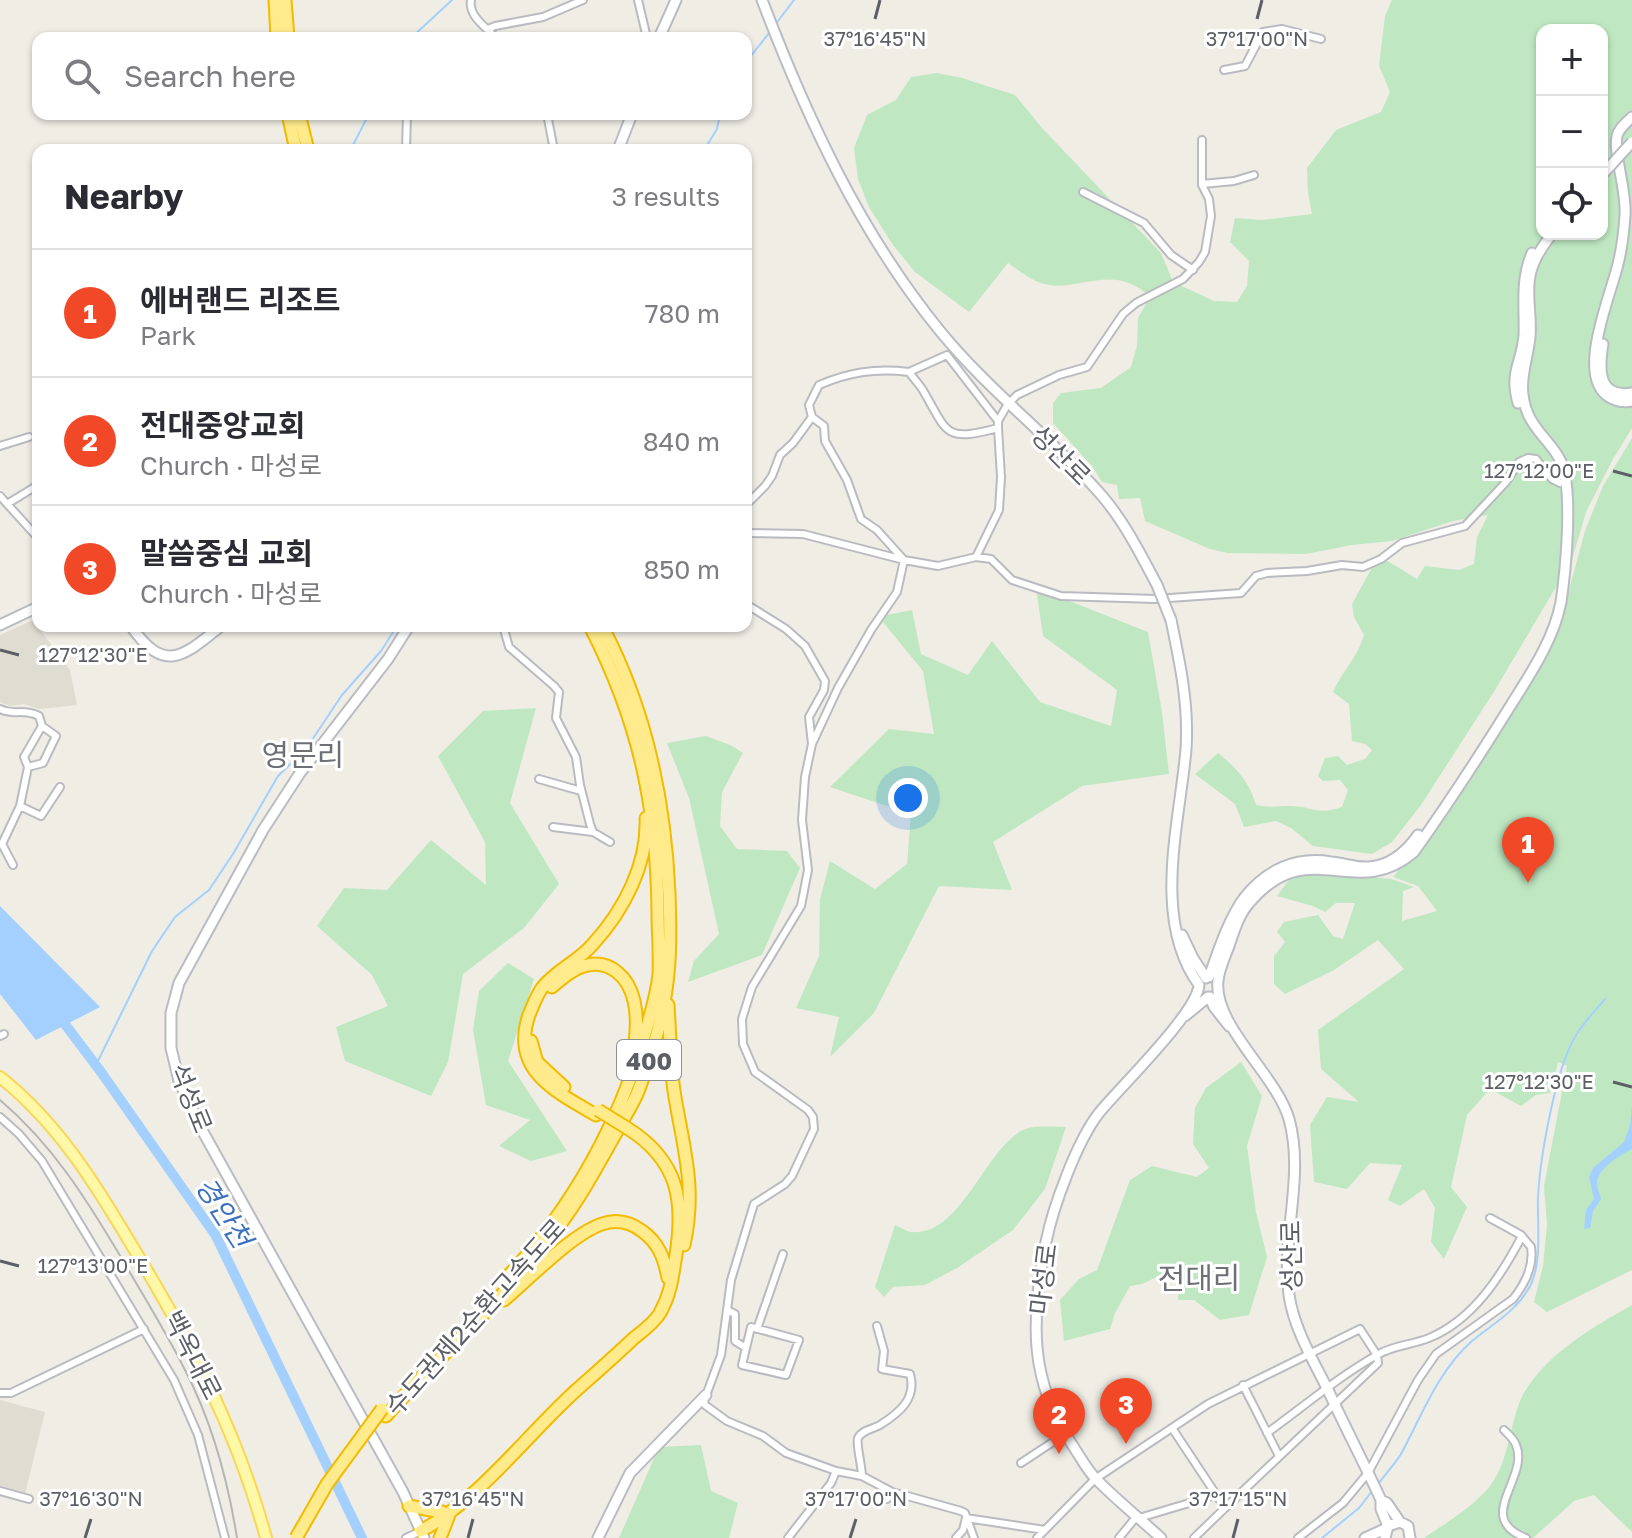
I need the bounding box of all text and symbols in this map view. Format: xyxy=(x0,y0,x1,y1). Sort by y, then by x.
map controls xyxy=(1536,24,1608,240)
button: + xyxy=(1536,24,1608,96)
text: 37°16'45"N xyxy=(823,26,927,50)
text: 37°17'00"N xyxy=(1206,26,1308,50)
search box xyxy=(32,32,752,120)
icon: search xyxy=(60,54,104,98)
text: Search here xyxy=(124,58,296,94)
button: − xyxy=(1536,96,1608,168)
button: locate xyxy=(1536,168,1608,240)
text: Nearby xyxy=(64,176,184,216)
text: 3 results xyxy=(612,181,720,212)
text: 에버랜드 리조트 xyxy=(140,282,341,318)
text: 1 xyxy=(83,298,97,329)
text: 780 m xyxy=(645,298,720,329)
text: Park xyxy=(140,320,196,351)
text: 전대중앙교회 xyxy=(140,407,306,443)
street label: 성산로 xyxy=(1025,419,1097,491)
text: 2 xyxy=(82,426,98,457)
text: 840 m xyxy=(643,426,720,457)
text: Church · 마성로 xyxy=(140,450,322,481)
text: 127°12'00"E xyxy=(1484,458,1594,482)
text: 말씀중심 교회 xyxy=(140,535,313,571)
text: 3 xyxy=(82,554,98,585)
text: 850 m xyxy=(643,554,720,585)
text: Church · 마성로 xyxy=(140,578,322,609)
text: 127°12'30"E xyxy=(38,642,148,666)
district label: 영문리 xyxy=(262,737,344,773)
your location xyxy=(888,778,928,818)
pin: 1 xyxy=(1502,817,1554,883)
road number: 400 xyxy=(617,1040,681,1080)
street label: 석성로 xyxy=(163,1059,219,1137)
text: 127°12'30"E xyxy=(1484,1069,1594,1093)
water label: 경안천 xyxy=(189,1171,261,1256)
street label: 수도권제2순환고속도로 xyxy=(378,1212,572,1422)
street label: 성산로 xyxy=(1275,1220,1307,1292)
street label: 마성로 xyxy=(1023,1241,1063,1317)
text: 127°13'00"E xyxy=(38,1253,148,1277)
district label: 전대리 xyxy=(1158,1260,1240,1296)
street label: 백옥대로 xyxy=(157,1305,229,1405)
pin: 3 xyxy=(1100,1378,1152,1444)
pin: 2 xyxy=(1033,1388,1085,1454)
text: 37°16'30"N xyxy=(39,1486,143,1510)
text: 37°16'45"N xyxy=(421,1486,525,1510)
text: 37°17'00"N xyxy=(805,1486,907,1510)
text: 37°17'15"N xyxy=(1188,1486,1288,1510)

